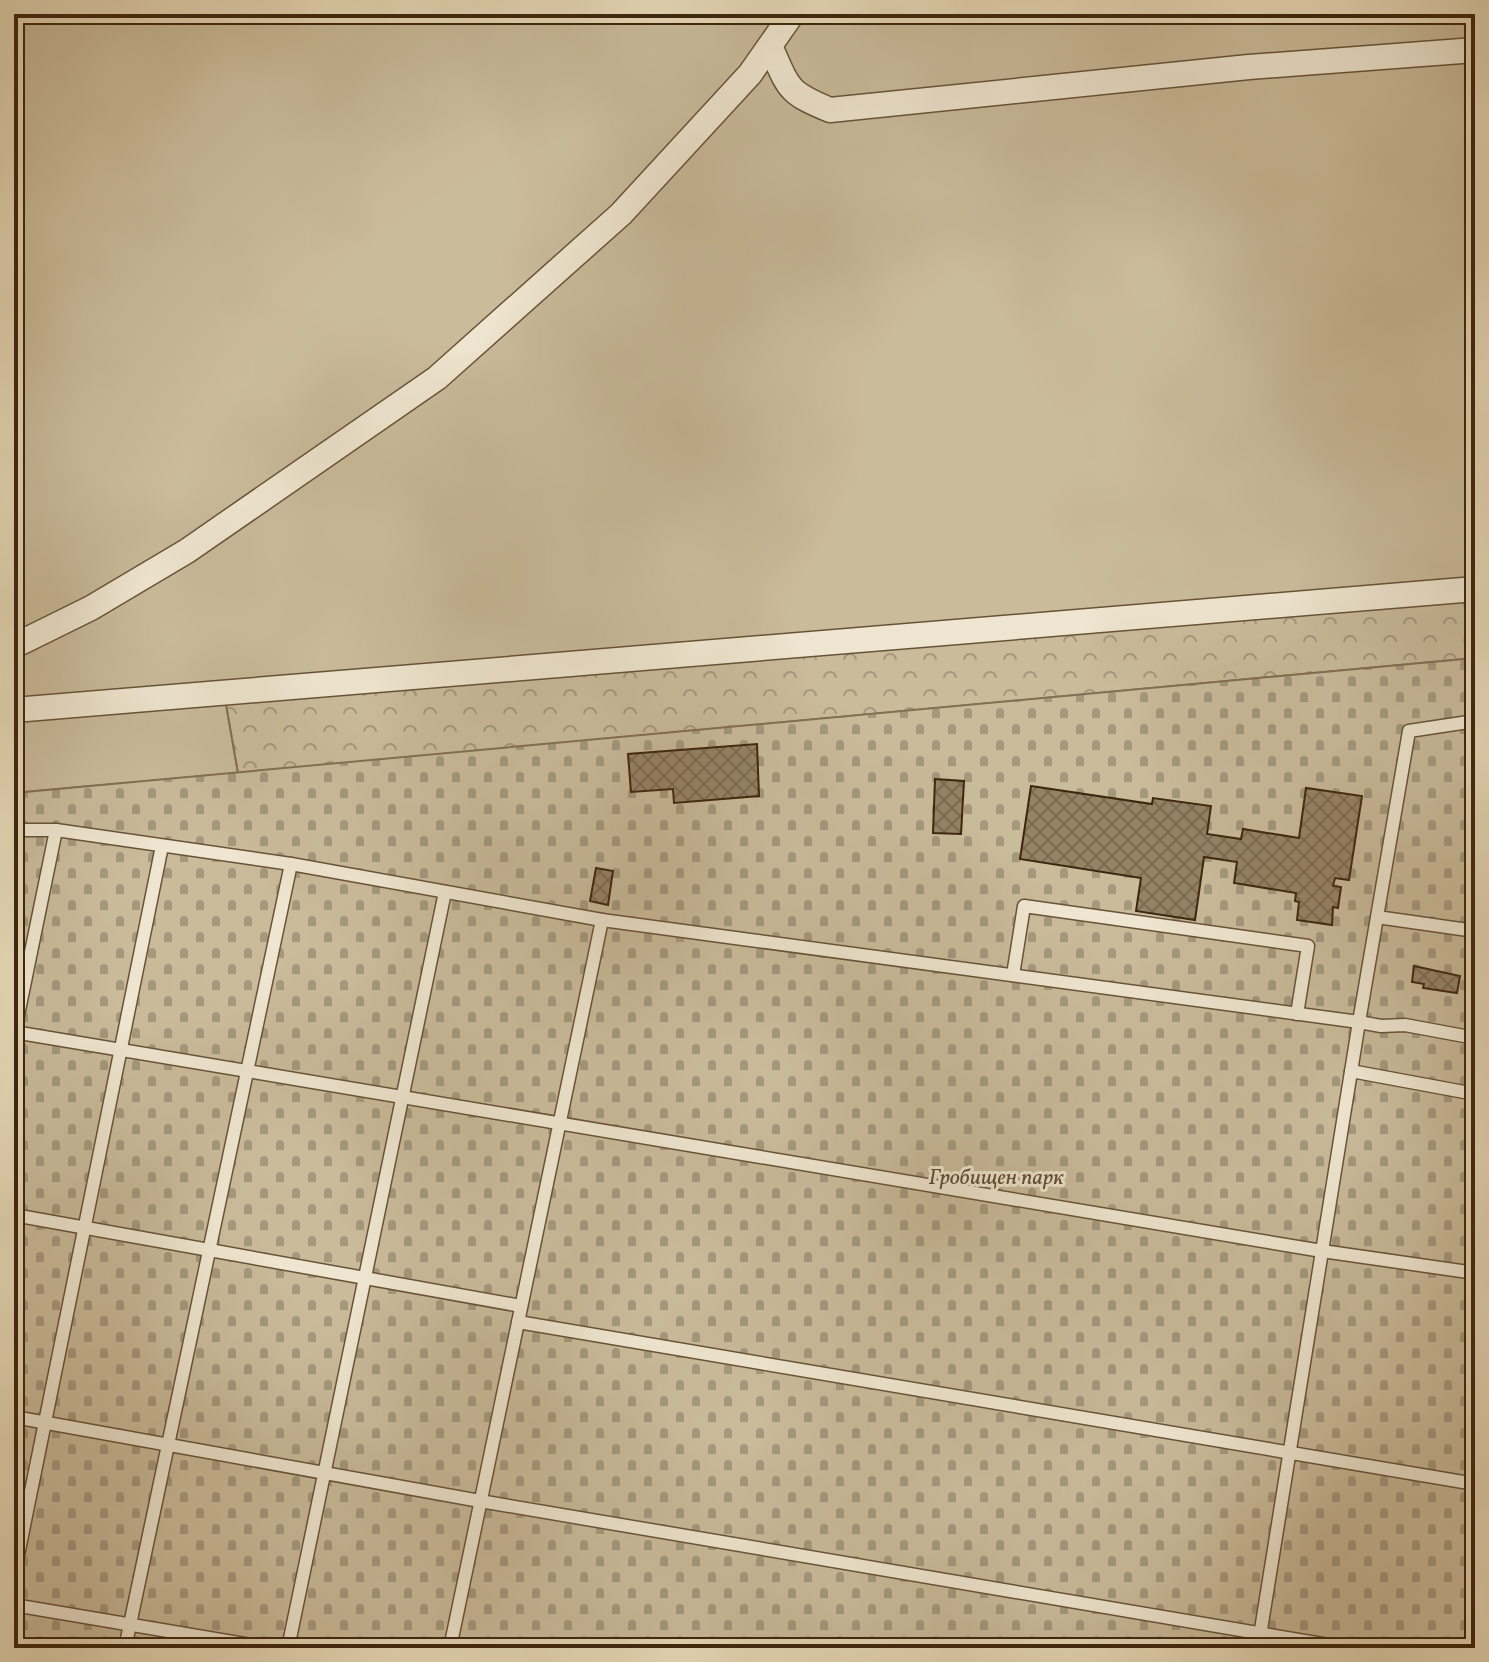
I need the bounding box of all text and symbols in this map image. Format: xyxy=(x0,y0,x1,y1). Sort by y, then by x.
park label: Гробищен парк xyxy=(929,1163,1064,1194)

